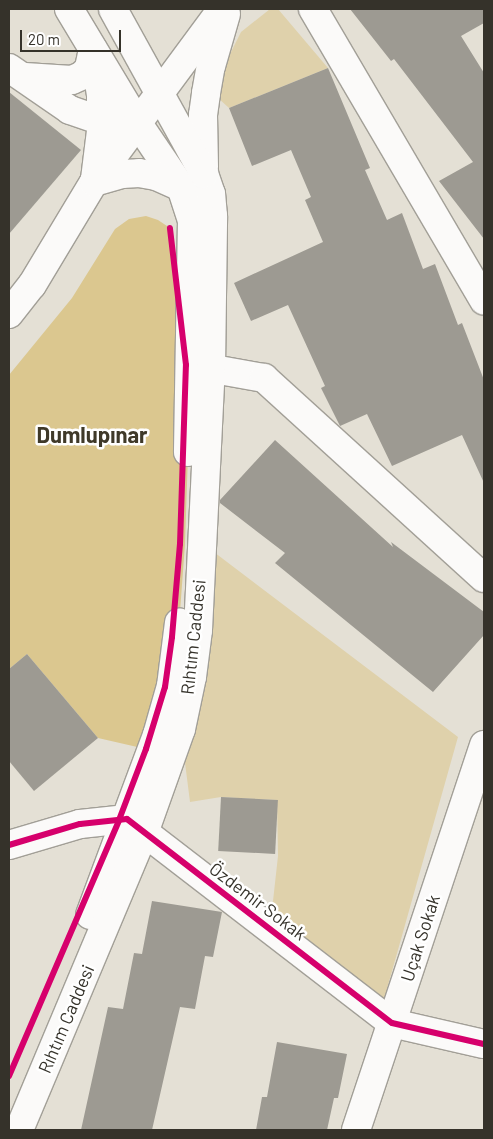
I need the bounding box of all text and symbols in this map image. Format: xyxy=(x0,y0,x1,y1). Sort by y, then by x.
scale bar xyxy=(22,20,124,52)
text: 20 m xyxy=(28,30,60,48)
district label: Dumlupınar xyxy=(37,422,147,448)
street label: Rıhtım Caddesi xyxy=(176,578,210,696)
street label: Özdemir Sokak xyxy=(205,858,311,944)
street label: Uçak Sokak xyxy=(396,892,444,984)
street label: Rıhtım Caddesi xyxy=(33,962,99,1076)

